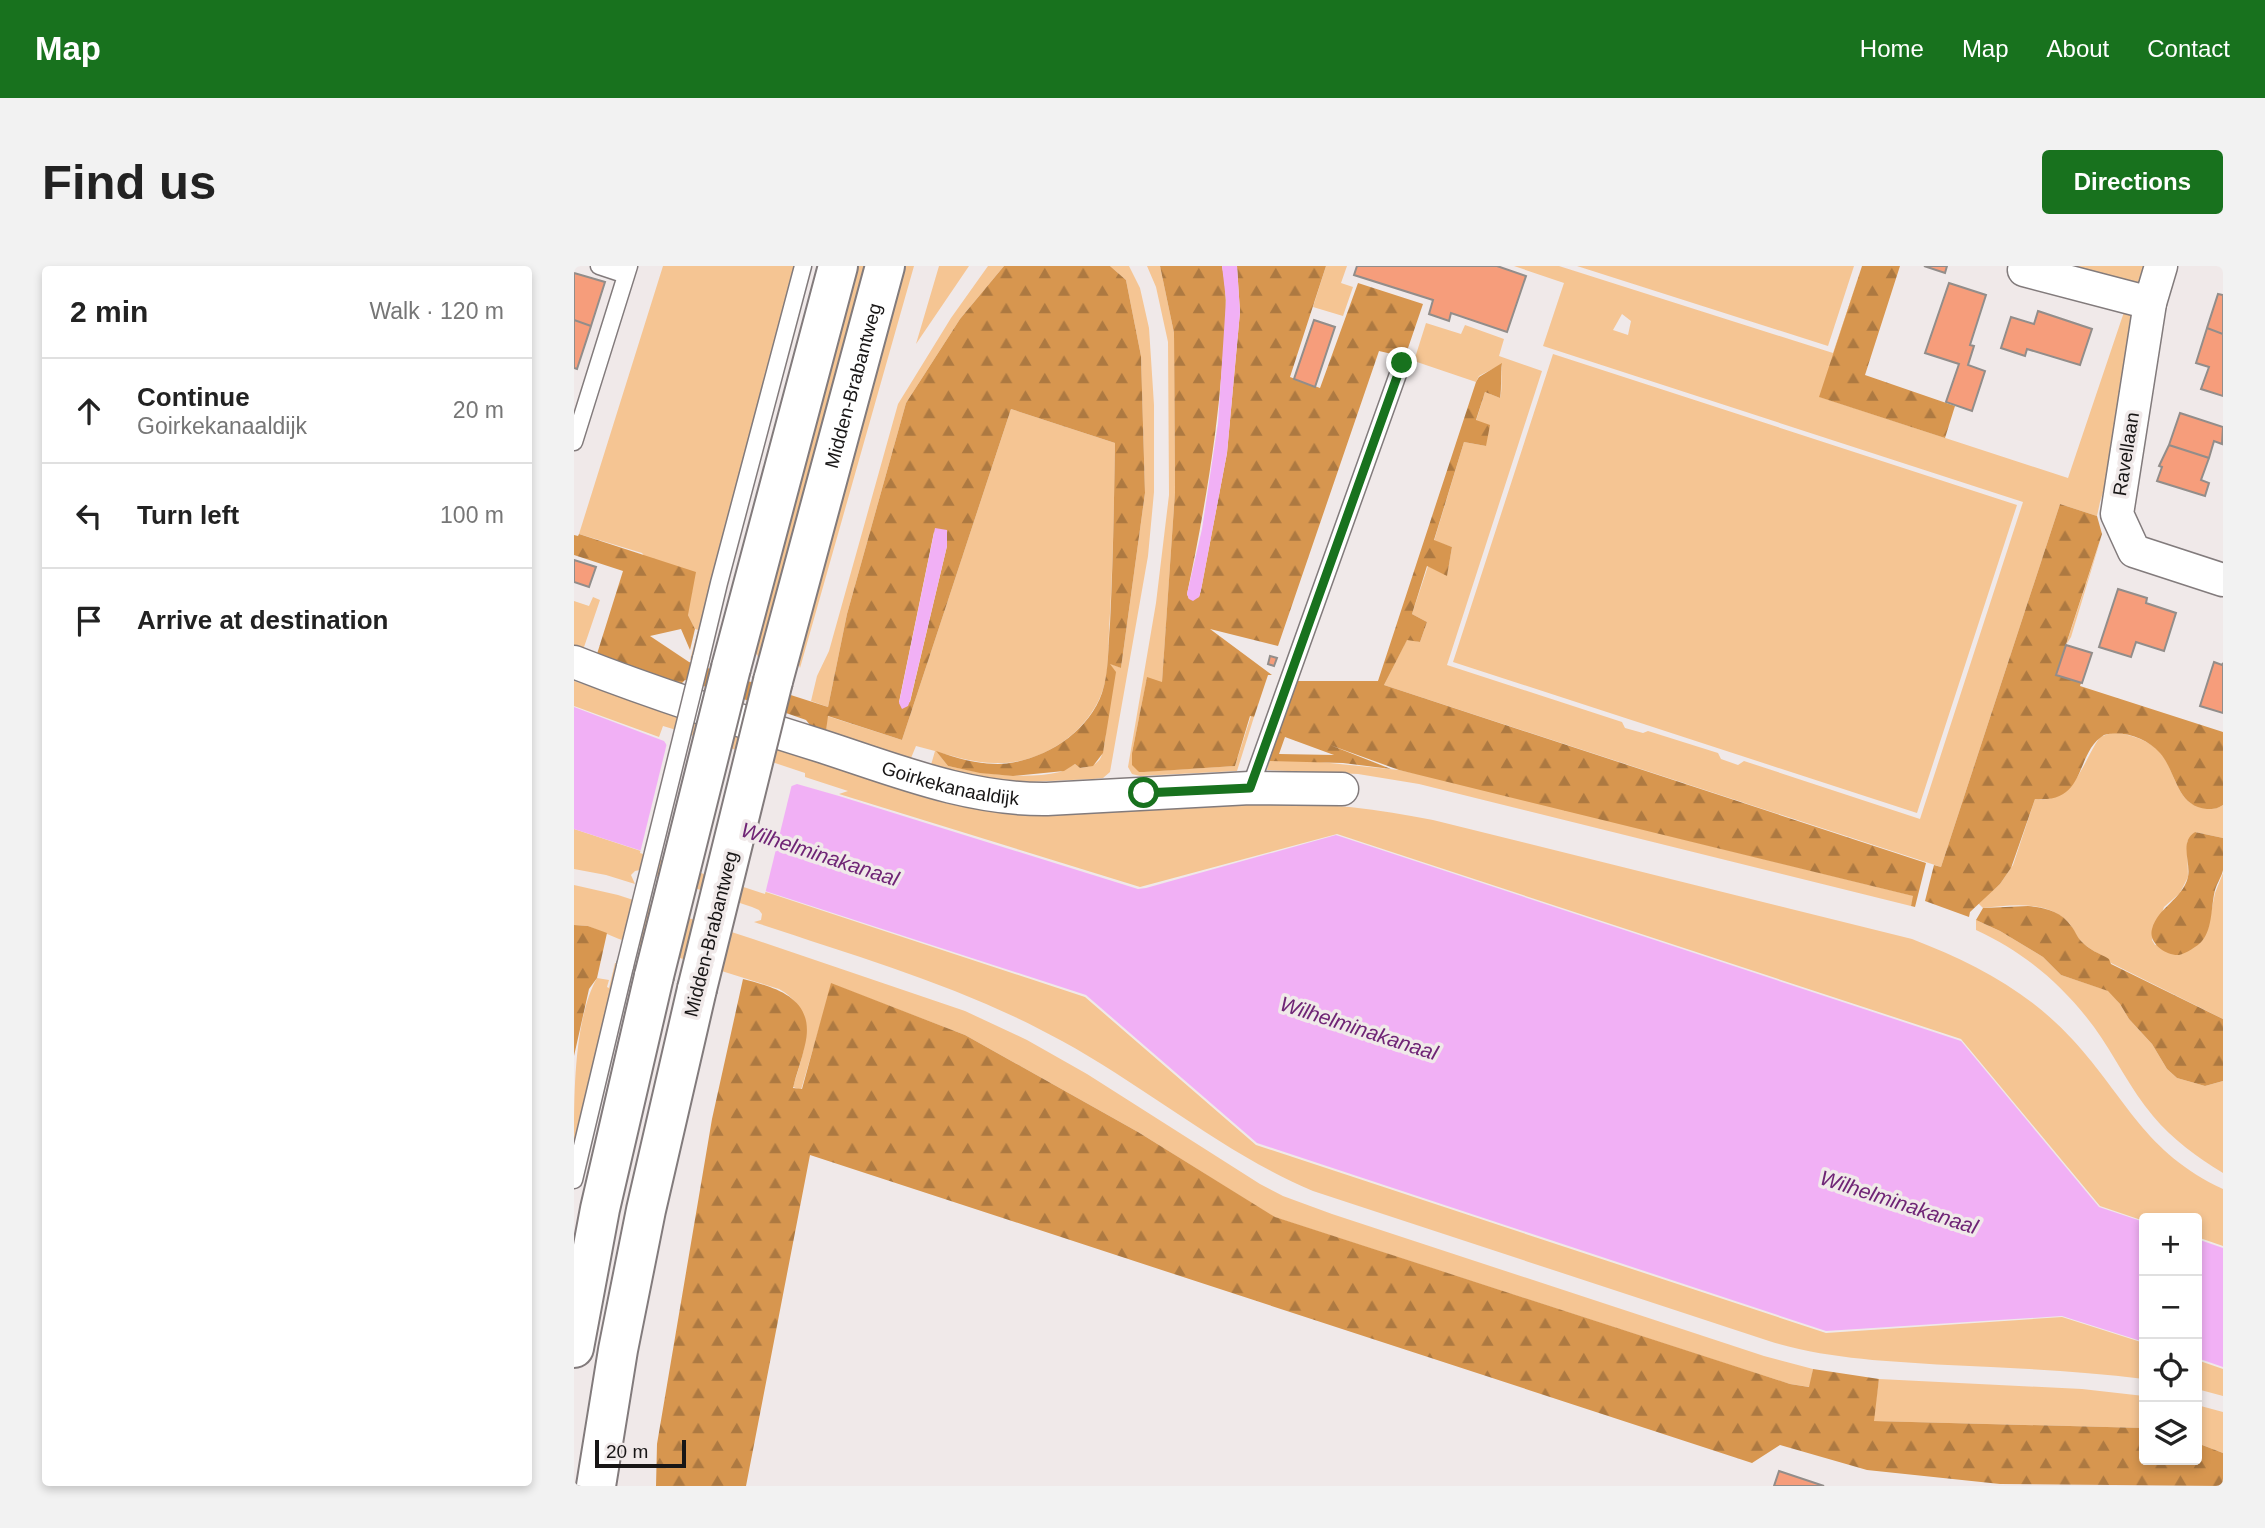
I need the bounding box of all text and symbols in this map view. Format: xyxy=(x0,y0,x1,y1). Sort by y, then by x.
text: Map xyxy=(35,30,101,67)
text: Home xyxy=(1860,35,1924,62)
text: Map xyxy=(1962,35,2009,62)
text: About xyxy=(2047,35,2109,62)
text: Contact xyxy=(2147,35,2230,62)
button: Directions xyxy=(2042,150,2223,214)
text: Find us xyxy=(42,155,216,209)
text: 2 min xyxy=(70,295,148,328)
text: Walk · 120 m xyxy=(369,298,504,324)
street label: Midden-Brabantweg xyxy=(820,301,885,470)
route end xyxy=(1386,347,1417,378)
text: Continue xyxy=(137,382,250,412)
icon: ahead xyxy=(70,392,108,430)
text: 20 m xyxy=(453,397,504,423)
street label: Ravellaan xyxy=(2109,411,2143,497)
text: Goirkekanaaldijk xyxy=(137,413,307,439)
icon: left xyxy=(70,497,108,535)
text: Turn left xyxy=(137,500,239,530)
text: 100 m xyxy=(440,502,504,528)
icon: arrive xyxy=(70,602,108,640)
text: Arrive at destination xyxy=(137,605,388,635)
street label: Goirkekanaaldijk xyxy=(879,757,1020,809)
route start xyxy=(1128,777,1159,808)
water label: Wilhelminakanaal xyxy=(738,818,903,891)
street label: Midden-Brabantweg xyxy=(680,849,742,1019)
water label: Wilhelminakanaal xyxy=(1277,992,1442,1065)
water label: Wilhelminakanaal xyxy=(1817,1166,1982,1239)
map controls xyxy=(2139,1213,2202,1465)
button: + xyxy=(2139,1213,2202,1276)
button: − xyxy=(2139,1276,2202,1339)
button: locate xyxy=(2139,1339,2202,1402)
button: layers xyxy=(2139,1402,2202,1465)
scale bar xyxy=(595,1437,686,1469)
text: 20 m xyxy=(606,1441,648,1462)

